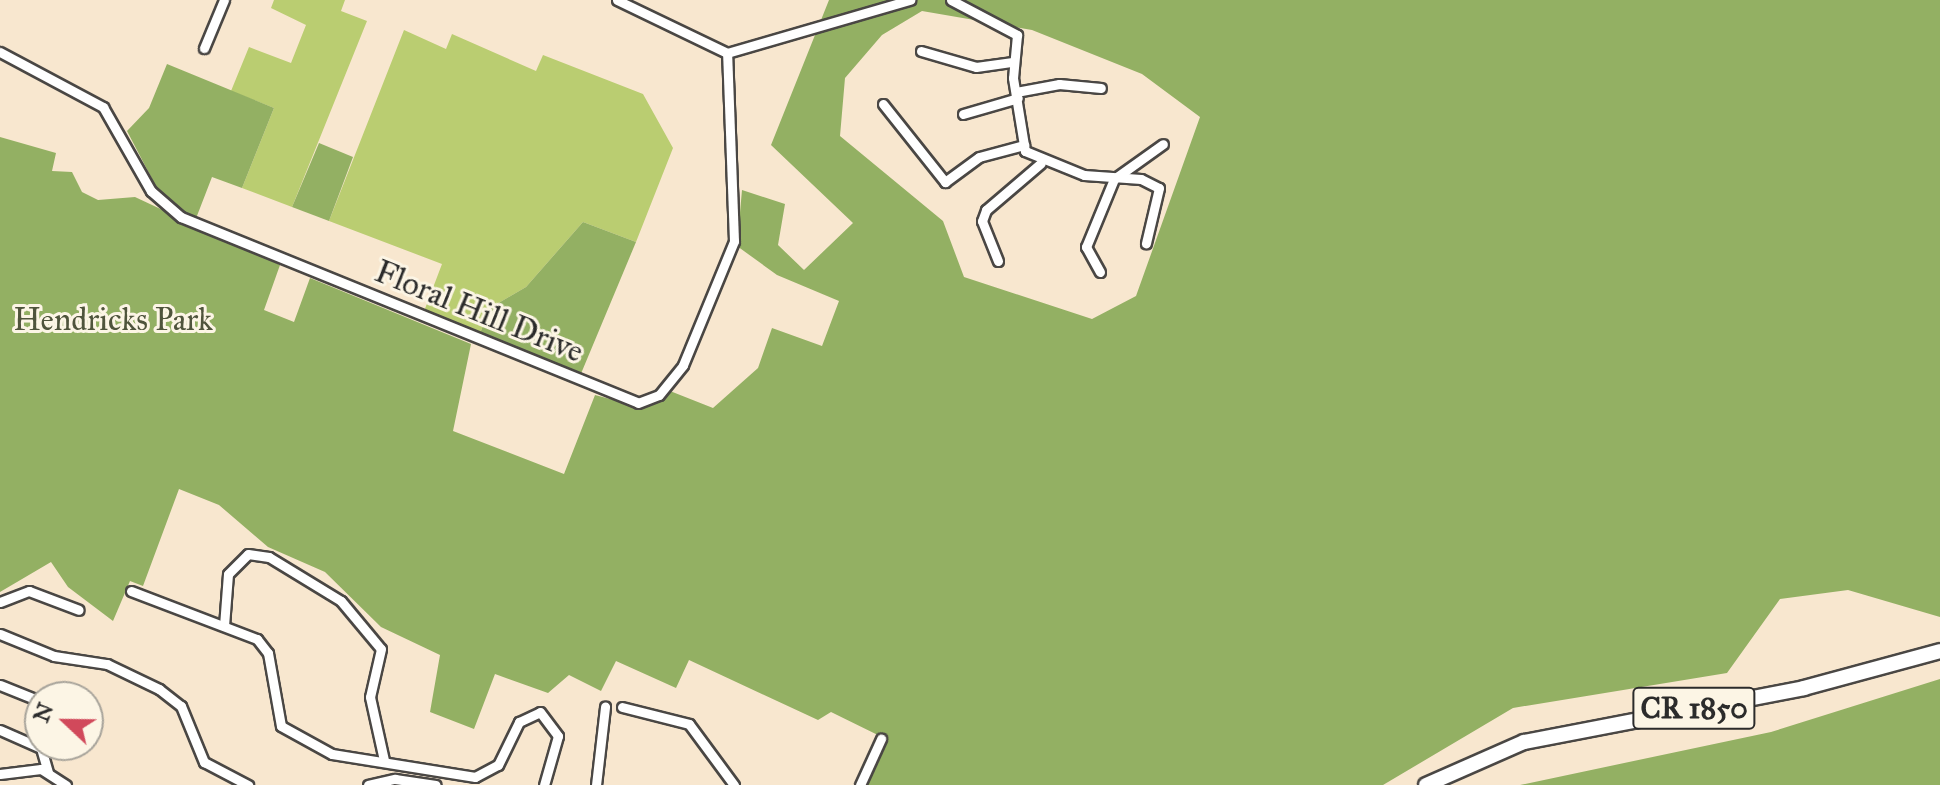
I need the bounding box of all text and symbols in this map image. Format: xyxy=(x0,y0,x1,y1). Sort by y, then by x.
street label: Floral Hill Drive xyxy=(369,253,589,371)
park label: Hendricks Park xyxy=(13,301,213,339)
north arrow xyxy=(24,681,104,761)
road number: CR 1850 xyxy=(1632,682,1756,734)
text: N xyxy=(27,699,59,726)

